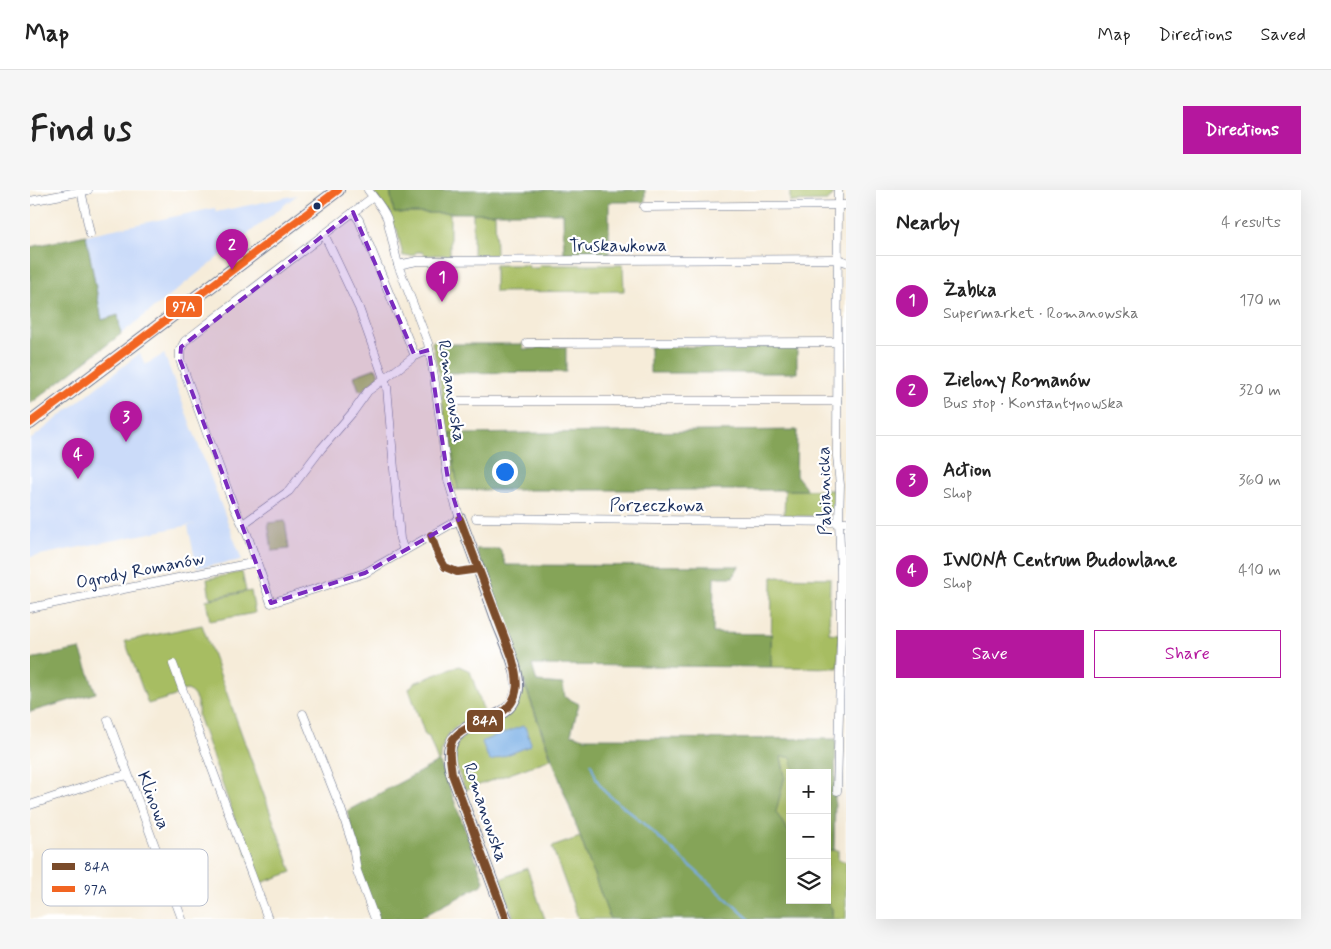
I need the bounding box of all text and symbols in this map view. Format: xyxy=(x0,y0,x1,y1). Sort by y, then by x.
text: Map xyxy=(25,19,69,50)
text: Map xyxy=(1098,23,1131,47)
text: Directions xyxy=(1159,23,1233,47)
text: Saved xyxy=(1261,23,1306,47)
button: Directions xyxy=(1183,106,1301,154)
text: Find us xyxy=(30,107,132,153)
unlabelled marker xyxy=(312,201,322,211)
text: Nearby xyxy=(896,209,960,237)
text: 4 results xyxy=(1221,212,1281,233)
pin: 2 xyxy=(216,229,248,270)
street label: Truskawkowa xyxy=(569,234,667,258)
pin: 1 xyxy=(426,261,458,302)
text: Żabka xyxy=(943,278,996,303)
text: 1 xyxy=(908,290,916,311)
text: 170 m xyxy=(1239,290,1281,311)
line badge: 97A xyxy=(165,295,203,318)
text: 97A xyxy=(172,298,196,316)
text: Supermarket · Romanowska xyxy=(943,303,1138,324)
street label: Romanowska xyxy=(431,338,471,444)
text: Zielony Romanów xyxy=(943,368,1091,393)
text: 2 xyxy=(908,380,916,401)
text: 320 m xyxy=(1239,380,1281,401)
text: Bus stop · Konstantynowska xyxy=(943,393,1123,414)
pin: 3 xyxy=(110,401,142,442)
pin: 4 xyxy=(62,438,94,479)
street label: Pabianicka xyxy=(812,446,838,536)
text: Action xyxy=(943,458,991,483)
your location xyxy=(492,459,518,485)
text: 3 xyxy=(908,470,916,491)
text: 360 m xyxy=(1238,470,1281,491)
text: Shop xyxy=(943,483,972,504)
street label: Porzeczkowa xyxy=(609,494,705,518)
street label: Ogrody Romanów xyxy=(74,547,206,595)
text: IWONA Centrum Budowlane xyxy=(943,548,1177,573)
text: 4 xyxy=(907,560,917,581)
text: 410 m xyxy=(1238,560,1281,581)
text: Shop xyxy=(943,573,972,594)
button: Save xyxy=(896,630,1084,678)
button: Share xyxy=(1094,630,1281,678)
line badge: 84A xyxy=(466,709,504,733)
text: 84A xyxy=(472,712,498,730)
street label: Romanowska xyxy=(457,760,513,865)
street label: Klinowa xyxy=(131,768,175,833)
map controls xyxy=(786,769,831,904)
button: + xyxy=(786,769,831,814)
button: − xyxy=(786,814,831,859)
legend xyxy=(42,849,208,906)
text: 84A xyxy=(84,858,110,876)
button: layers xyxy=(786,859,831,904)
text: 97A xyxy=(84,881,107,899)

